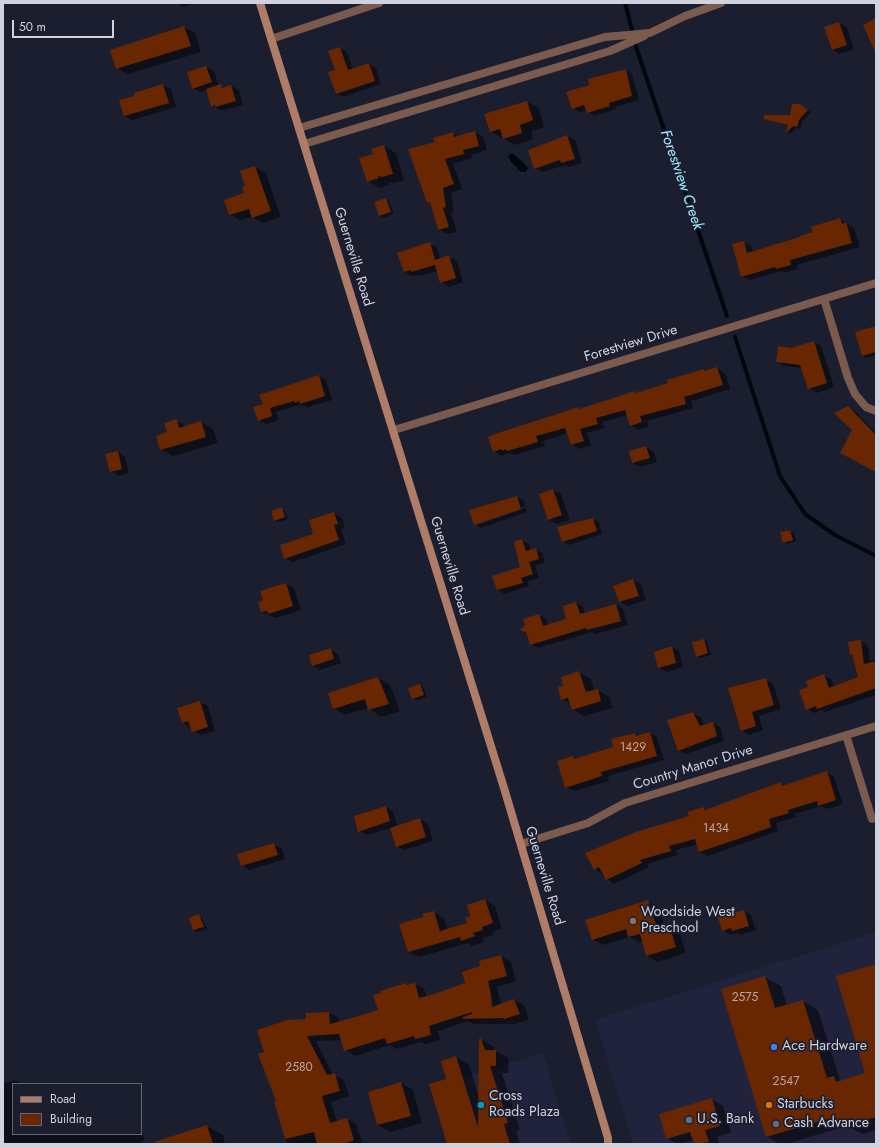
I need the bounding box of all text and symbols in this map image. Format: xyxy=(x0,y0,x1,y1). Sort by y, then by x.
scale bar xyxy=(14,12,116,38)
text: 50 m xyxy=(19,18,46,36)
water label: Forestview Creek xyxy=(655,128,707,232)
street label: Guerneville Road xyxy=(330,206,376,308)
street label: Forestview Drive xyxy=(582,322,680,366)
street label: Guerneville Road xyxy=(426,515,472,617)
house number: 1429 xyxy=(620,741,646,755)
street label: Country Manor Drive xyxy=(631,742,755,794)
house number: 1434 xyxy=(703,822,729,836)
street label: Guerneville Road xyxy=(521,825,567,927)
place label: Woodside West Preschool xyxy=(641,905,735,938)
marker: Woodside West Preschool xyxy=(628,916,638,926)
house number: 2575 xyxy=(732,991,758,1005)
place label: Ace Hardware xyxy=(782,1039,867,1055)
marker: Ace Hardware xyxy=(769,1042,779,1052)
house number: 2580 xyxy=(285,1061,313,1075)
house number: 2547 xyxy=(773,1075,799,1089)
legend xyxy=(12,1083,142,1135)
place label: Cross Roads Plaza xyxy=(489,1089,560,1122)
text: Road xyxy=(50,1090,76,1108)
place label: Starbucks xyxy=(777,1097,833,1113)
marker: Cross Roads Plaza xyxy=(476,1100,486,1110)
marker: Starbucks xyxy=(764,1100,774,1110)
text: Building xyxy=(50,1110,92,1128)
place label: U.S. Bank xyxy=(697,1112,754,1128)
marker: U.S. Bank xyxy=(684,1115,694,1125)
place label: Cash Advance xyxy=(784,1116,869,1132)
marker: Cash Advance xyxy=(771,1119,781,1129)

